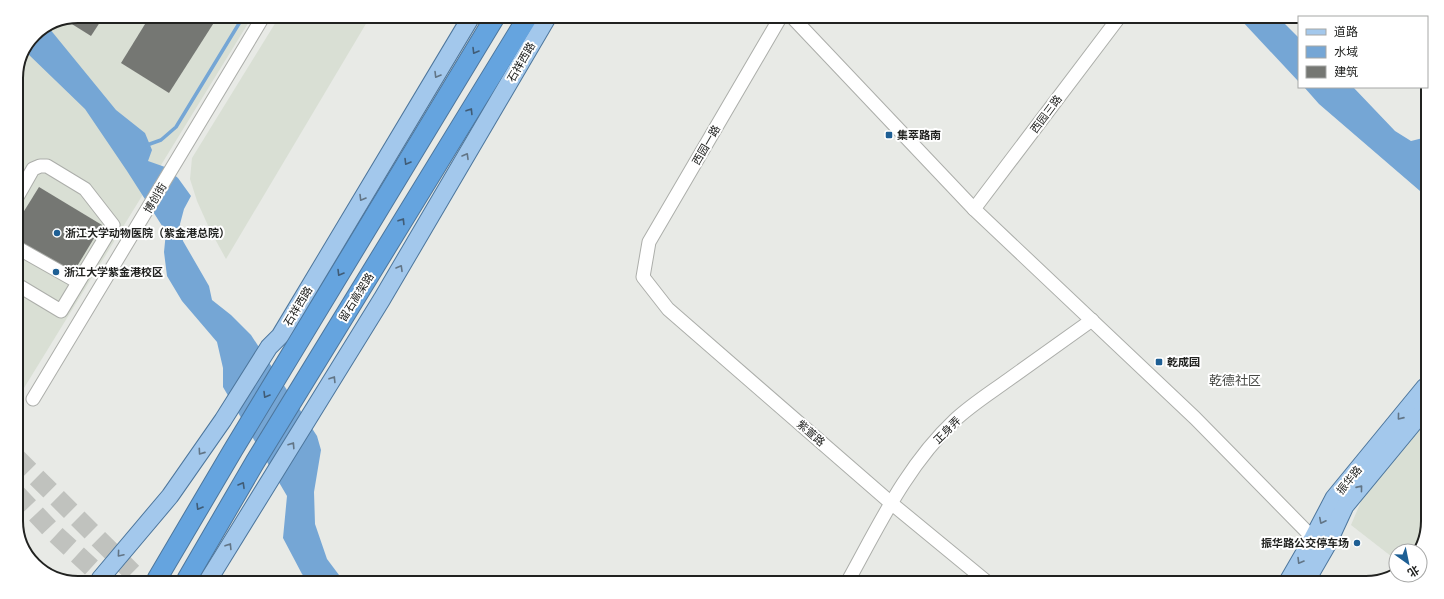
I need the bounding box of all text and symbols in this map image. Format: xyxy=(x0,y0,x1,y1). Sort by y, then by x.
legend xyxy=(1298,16,1428,88)
text: 道路 xyxy=(1334,25,1358,39)
street label: 石祥西路 xyxy=(505,40,538,85)
text: 水域 xyxy=(1334,45,1358,59)
one-way arrow xyxy=(472,47,479,54)
text: 建筑 xyxy=(1334,65,1358,79)
one-way arrow xyxy=(434,71,441,78)
street label: 西园三路 xyxy=(1028,93,1065,136)
one-way arrow xyxy=(466,108,473,115)
street label: 西园一路 xyxy=(690,123,723,168)
place label: 集萃路南 xyxy=(897,129,941,142)
marker: 集萃路南 xyxy=(884,130,894,140)
one-way arrow xyxy=(461,153,468,160)
one-way arrow xyxy=(405,158,412,165)
street label: 博创街 xyxy=(141,181,169,216)
one-way arrow xyxy=(360,194,367,201)
one-way arrow xyxy=(398,218,405,225)
place label: 浙江大学动物医院（紫金港总院） xyxy=(65,227,230,240)
marker: 浙江大学动物医院（紫金港总院） xyxy=(52,228,62,238)
one-way arrow xyxy=(396,265,403,272)
place label: 浙江大学紫金港校区 xyxy=(64,266,163,279)
marker: 浙江大学紫金港校区 xyxy=(51,267,61,277)
one-way arrow xyxy=(337,269,345,276)
street label: 留石高架路 xyxy=(336,270,377,324)
street label: 石祥西路 xyxy=(282,284,315,328)
place label: 乾成园 xyxy=(1167,356,1200,369)
marker: 乾成园 xyxy=(1154,357,1164,367)
district label: 乾德社区 xyxy=(1209,373,1261,388)
one-way arrow xyxy=(328,376,335,383)
one-way arrow xyxy=(264,391,271,398)
one-way arrow xyxy=(1398,412,1405,420)
street label: 正身弄 xyxy=(931,414,964,447)
street label: 紫萱路 xyxy=(794,418,827,449)
one-way arrow xyxy=(287,442,294,449)
one-way arrow xyxy=(198,448,206,455)
street label: 振华路 xyxy=(1334,463,1365,497)
one-way arrow xyxy=(237,482,244,489)
one-way arrow xyxy=(1355,485,1362,492)
one-way arrow xyxy=(196,503,203,510)
one-way arrow xyxy=(1319,516,1327,524)
place label: 振华路公交停车场 xyxy=(1261,537,1349,550)
marker: 振华路公交停车场 xyxy=(1352,538,1362,548)
one-way arrow xyxy=(225,543,232,550)
north arrow xyxy=(1388,543,1428,583)
one-way arrow xyxy=(118,549,125,557)
one-way arrow xyxy=(1298,557,1305,564)
text: 北 xyxy=(1405,563,1421,579)

